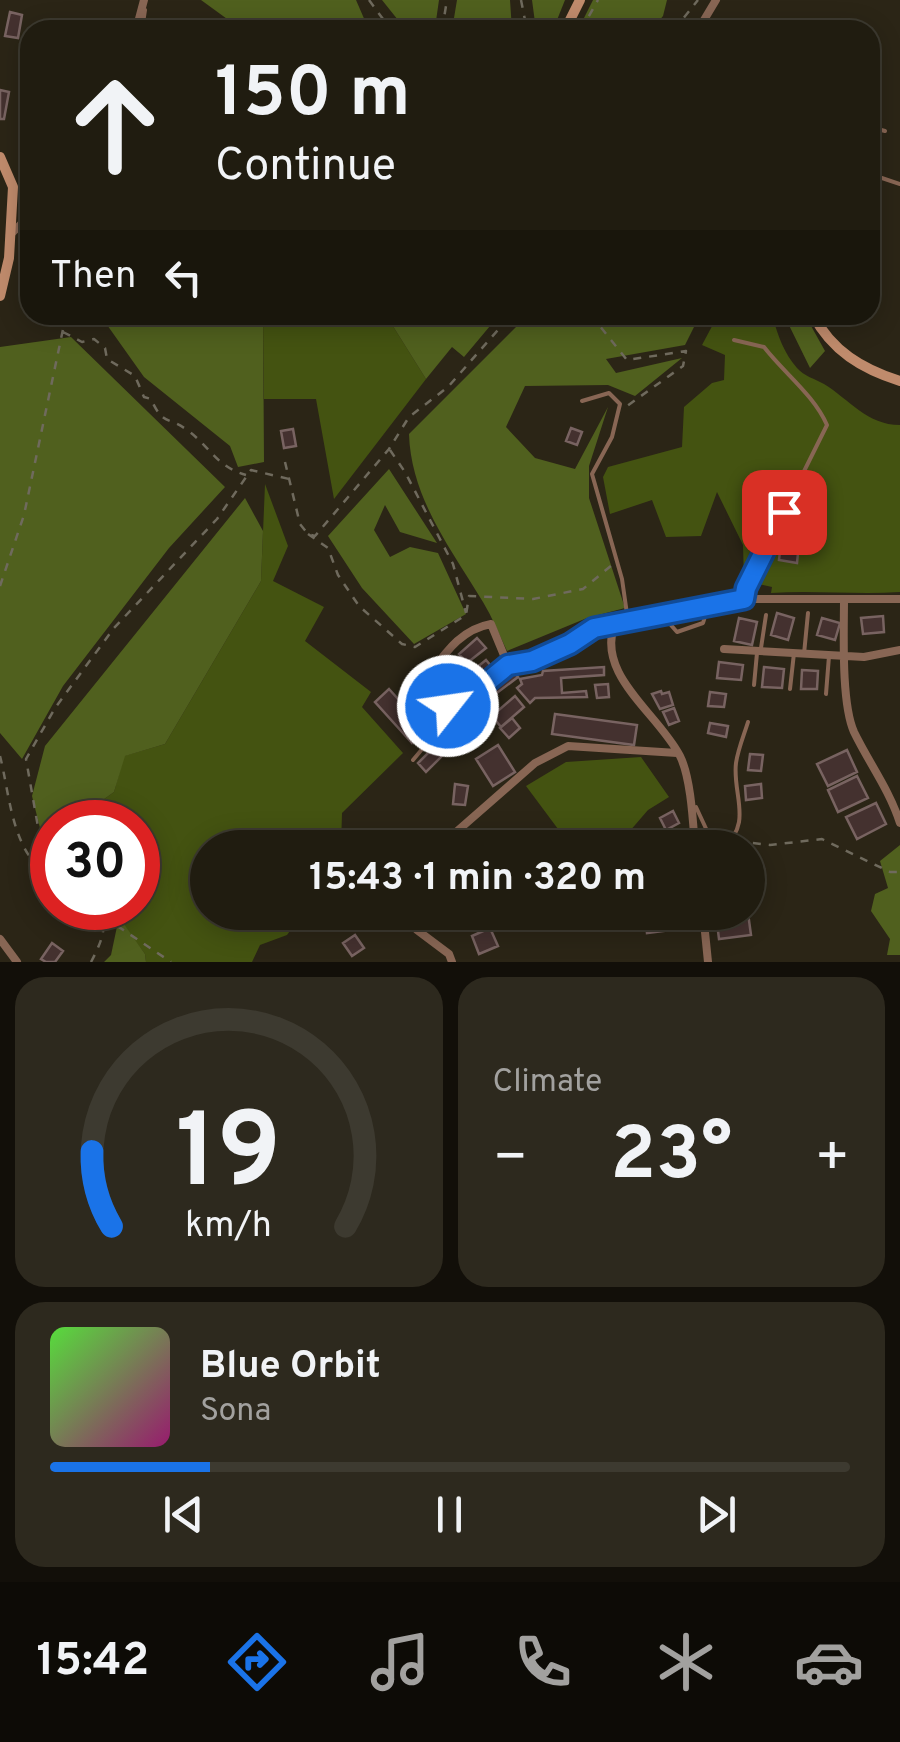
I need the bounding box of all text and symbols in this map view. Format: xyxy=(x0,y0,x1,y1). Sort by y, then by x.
text: 150 m xyxy=(215,52,410,141)
icon: ahead xyxy=(50,60,180,190)
text: Continue xyxy=(215,139,396,196)
icon: left xyxy=(156,250,211,305)
text: Then xyxy=(50,253,136,302)
pin xyxy=(742,470,827,555)
icon: arrive xyxy=(757,485,812,540)
position arrow xyxy=(396,654,500,758)
speed limit sign: 30 xyxy=(30,800,160,930)
text: 15:43 · 1 min · 320 m xyxy=(309,855,646,904)
text: Climate xyxy=(493,1063,602,1103)
text: 19 xyxy=(176,1092,282,1224)
text: 23° xyxy=(610,1111,732,1206)
text: − xyxy=(493,1125,528,1195)
text: + xyxy=(815,1125,850,1195)
text: km/h xyxy=(185,1204,272,1250)
text: Blue Orbit xyxy=(200,1343,381,1392)
text: Sona xyxy=(200,1392,271,1432)
icon: previous xyxy=(156,1487,211,1542)
icon: pause xyxy=(422,1487,477,1542)
icon: next xyxy=(689,1487,744,1542)
icon: directions xyxy=(222,1627,292,1697)
icon: music xyxy=(365,1627,435,1697)
icon: phone xyxy=(508,1627,578,1697)
icon: climate xyxy=(651,1627,721,1697)
icon: car xyxy=(794,1627,864,1697)
text: 15:42 xyxy=(36,1634,149,1691)

